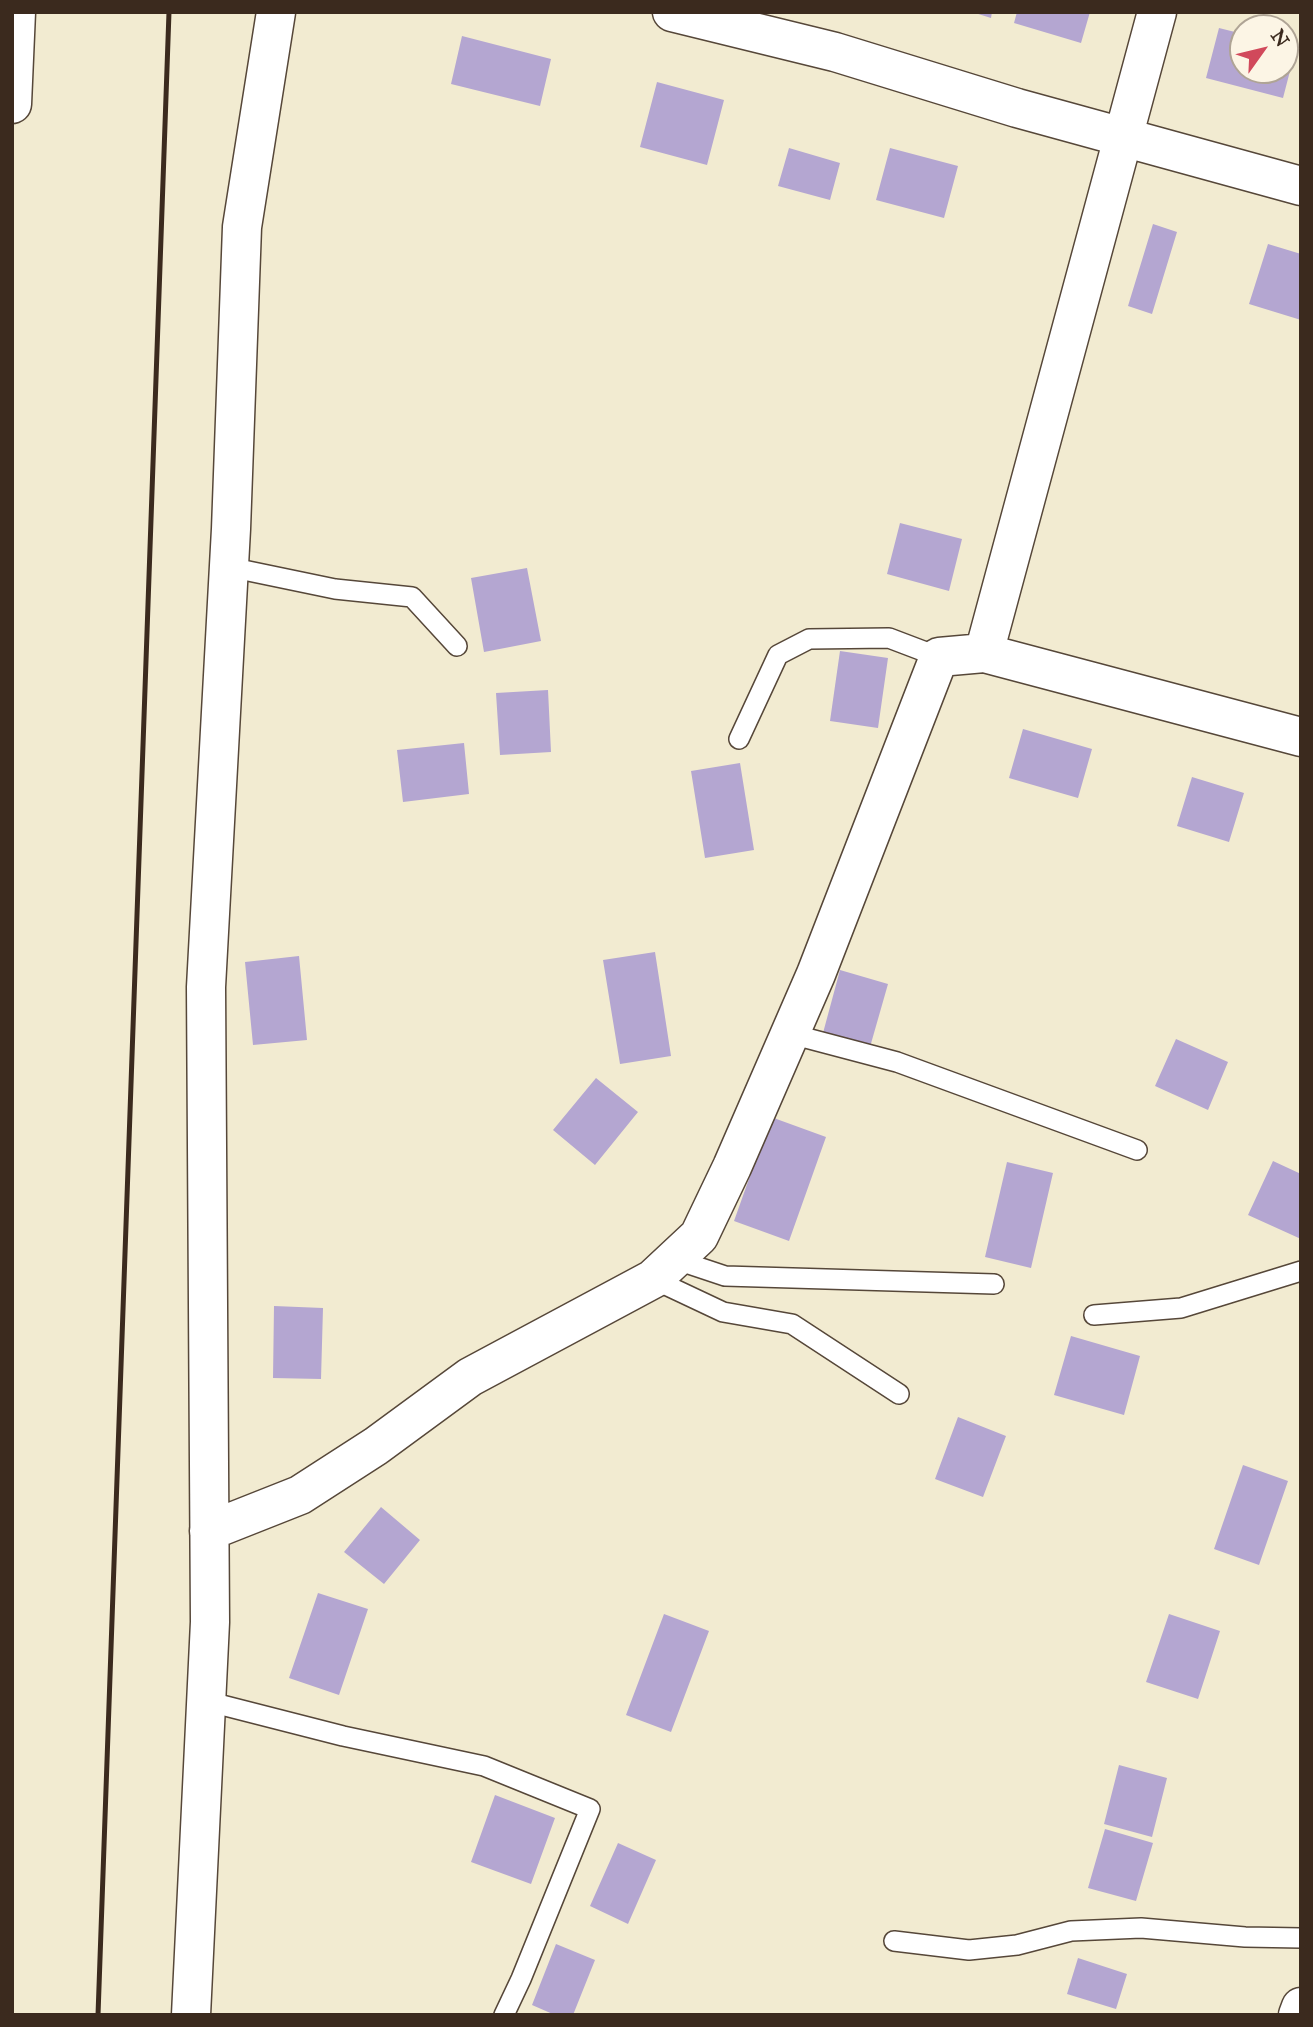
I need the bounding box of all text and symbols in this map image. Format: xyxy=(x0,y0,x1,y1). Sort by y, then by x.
north arrow xyxy=(1229,14,1299,84)
text: N xyxy=(1266,25,1294,51)

